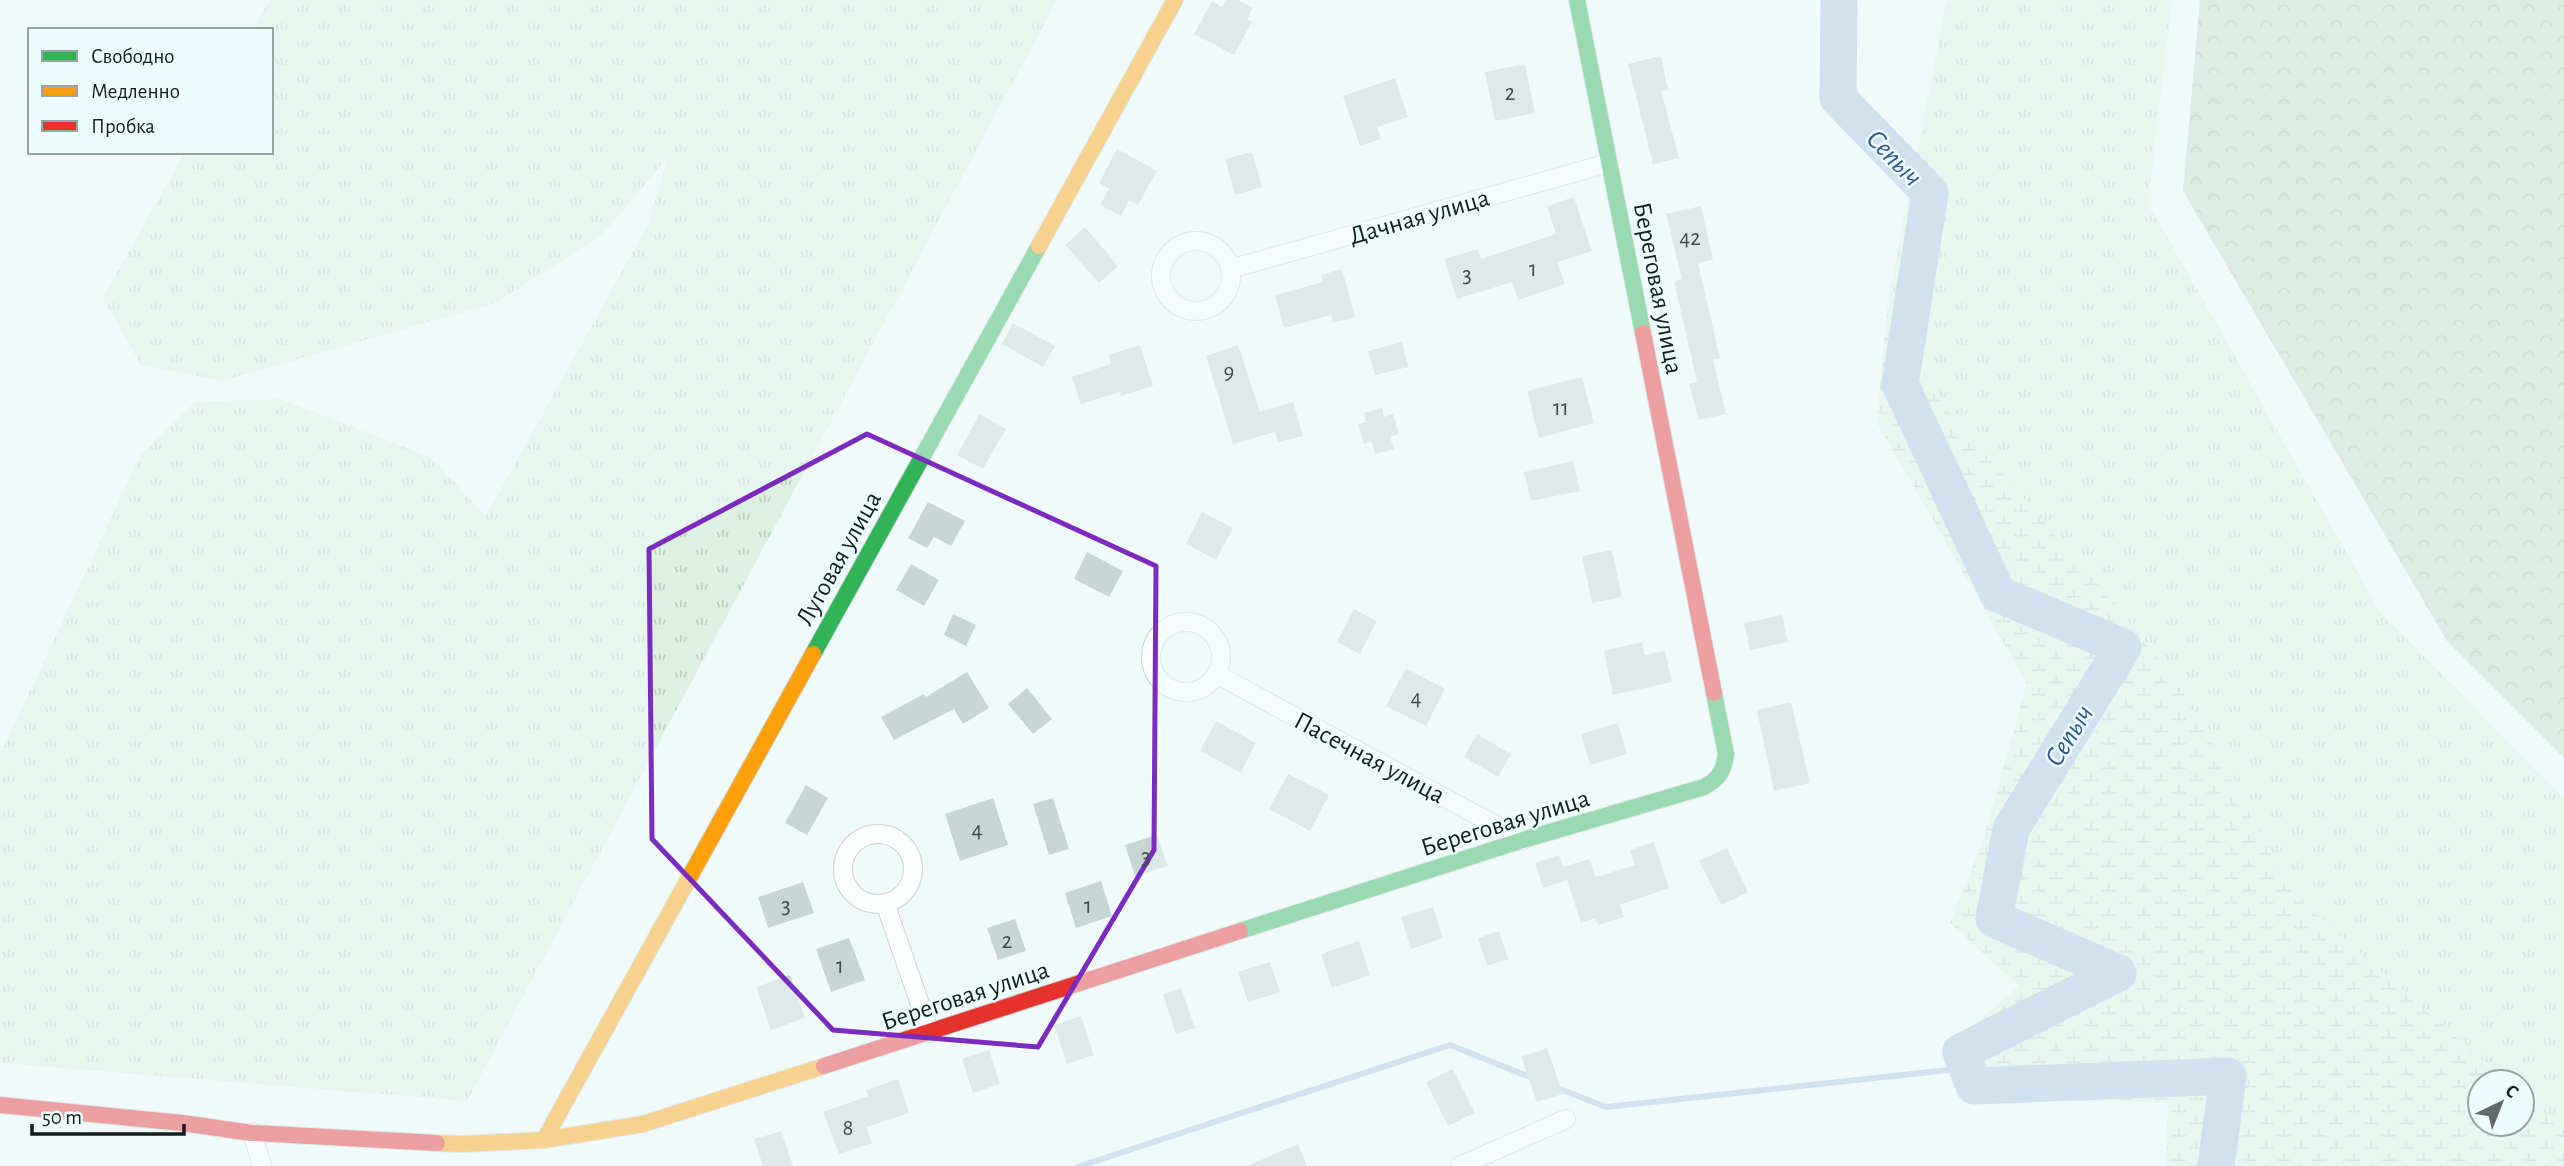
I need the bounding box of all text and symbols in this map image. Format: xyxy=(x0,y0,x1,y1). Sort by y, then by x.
legend xyxy=(28,28,273,154)
text: Свободно xyxy=(91,46,175,67)
text: Медленно xyxy=(91,81,180,102)
house number: 2 xyxy=(1505,82,1515,105)
text: Пробка xyxy=(91,116,155,137)
water label: Сепыч xyxy=(1860,125,1927,192)
street label: Дачная улица xyxy=(1346,185,1492,249)
street label: Береговая улица xyxy=(1629,200,1687,377)
house number: 42 xyxy=(1679,227,1701,250)
house number: 1 xyxy=(1529,258,1537,281)
house number: 3 xyxy=(1462,264,1472,287)
house number: 9 xyxy=(1224,361,1234,384)
house number: 11 xyxy=(1553,397,1569,420)
street label: Луговая улица xyxy=(791,487,886,630)
house number: 4 xyxy=(1410,687,1422,710)
water label: Сепыч xyxy=(2040,700,2099,772)
street label: Пасечная улица xyxy=(1290,707,1449,809)
street label: Береговая улица xyxy=(1418,785,1593,861)
house number: 4 xyxy=(971,819,983,842)
house number: 3 xyxy=(1141,846,1151,869)
house number: 3 xyxy=(781,895,791,918)
house number: 1 xyxy=(1084,895,1092,918)
house number: 2 xyxy=(1002,930,1012,953)
house number: 1 xyxy=(836,955,844,978)
street label: Береговая улица xyxy=(878,957,1053,1035)
north arrow xyxy=(2466,1068,2536,1138)
text: С xyxy=(2501,1081,2522,1102)
scale bar xyxy=(32,1092,184,1136)
text: 50 m xyxy=(42,1107,82,1128)
house number: 8 xyxy=(843,1117,853,1140)

